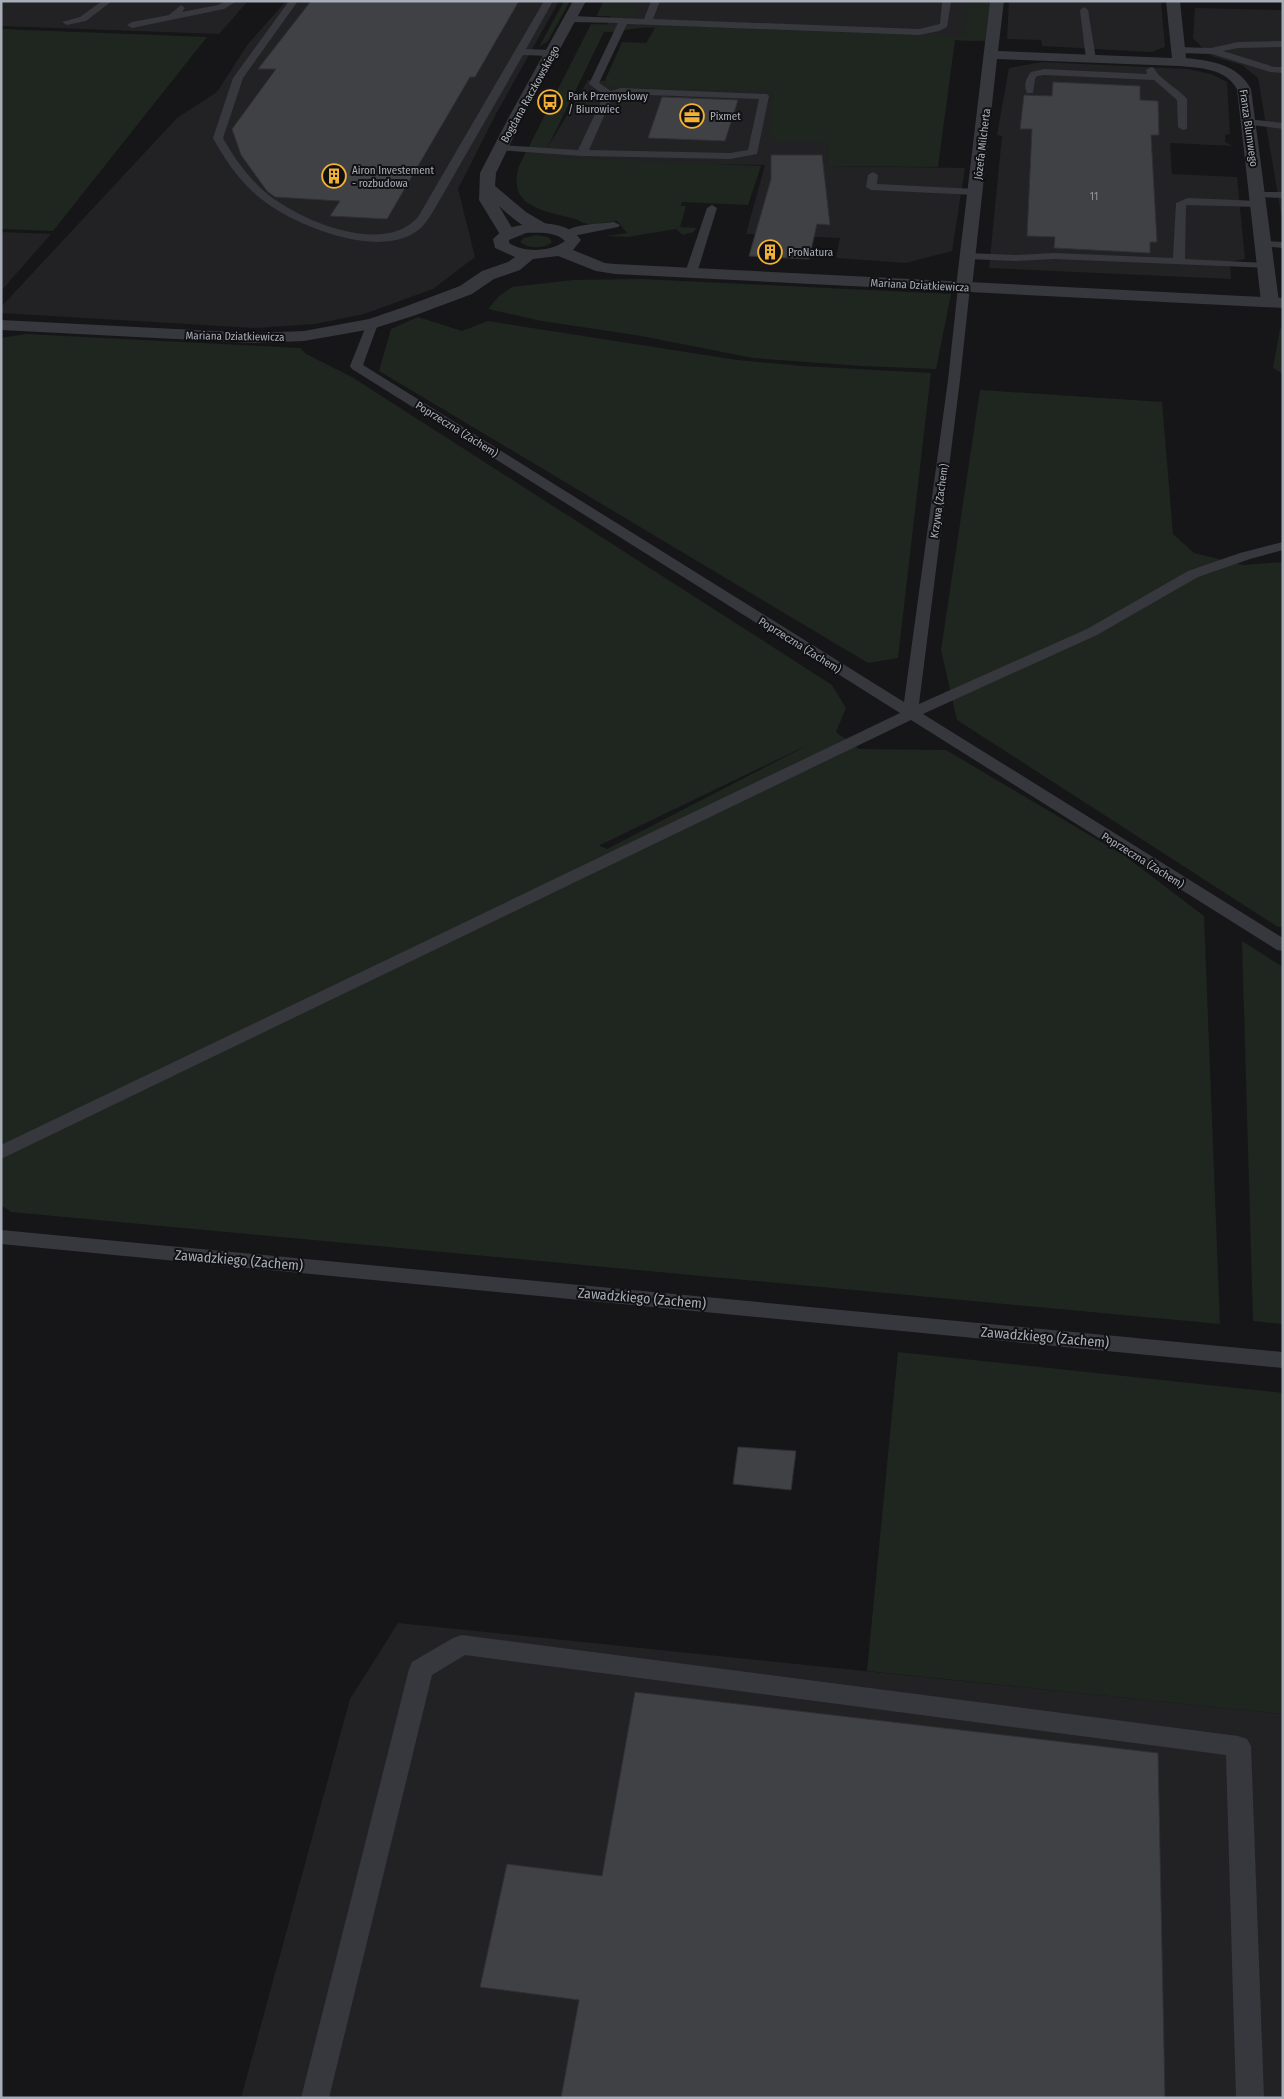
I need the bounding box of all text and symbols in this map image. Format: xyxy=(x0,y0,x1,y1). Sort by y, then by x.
street label: Bogdana Raczkowskiego xyxy=(498,43,563,145)
bus stop icon: Park Przemysłowy / Biurowiec xyxy=(537,89,563,115)
street label: Franza Blumwego xyxy=(1237,89,1260,168)
place label: Park Przemysłowy / Biurowiec xyxy=(568,90,648,116)
office icon: Pixmet xyxy=(679,103,705,129)
street label: Józefa Milcherta xyxy=(972,108,993,180)
place label: Pixmet xyxy=(710,110,741,123)
building icon: Airon Investement - rozbudowa xyxy=(321,163,347,189)
place label: Airon Investement - rozbudowa xyxy=(352,164,434,190)
house number: 11 xyxy=(1090,190,1098,203)
building icon: ProNatura xyxy=(757,239,783,265)
place label: ProNatura xyxy=(788,246,833,259)
street label: Mariana Dziatkiewicza xyxy=(870,276,970,295)
street label: Mariana Dziatkiewicza xyxy=(185,329,285,344)
street label: Poprzeczna (Zachem) xyxy=(413,399,500,460)
street label: Krzywa (Zachem) xyxy=(928,463,951,539)
street label: Poprzeczna (Zachem) xyxy=(756,615,843,676)
street label: Poprzeczna (Zachem) xyxy=(1099,830,1186,891)
street label: Zawadzkiego (Zachem) xyxy=(174,1246,304,1275)
street label: Zawadzkiego (Zachem) xyxy=(577,1284,707,1313)
street label: Zawadzkiego (Zachem) xyxy=(980,1323,1110,1352)

